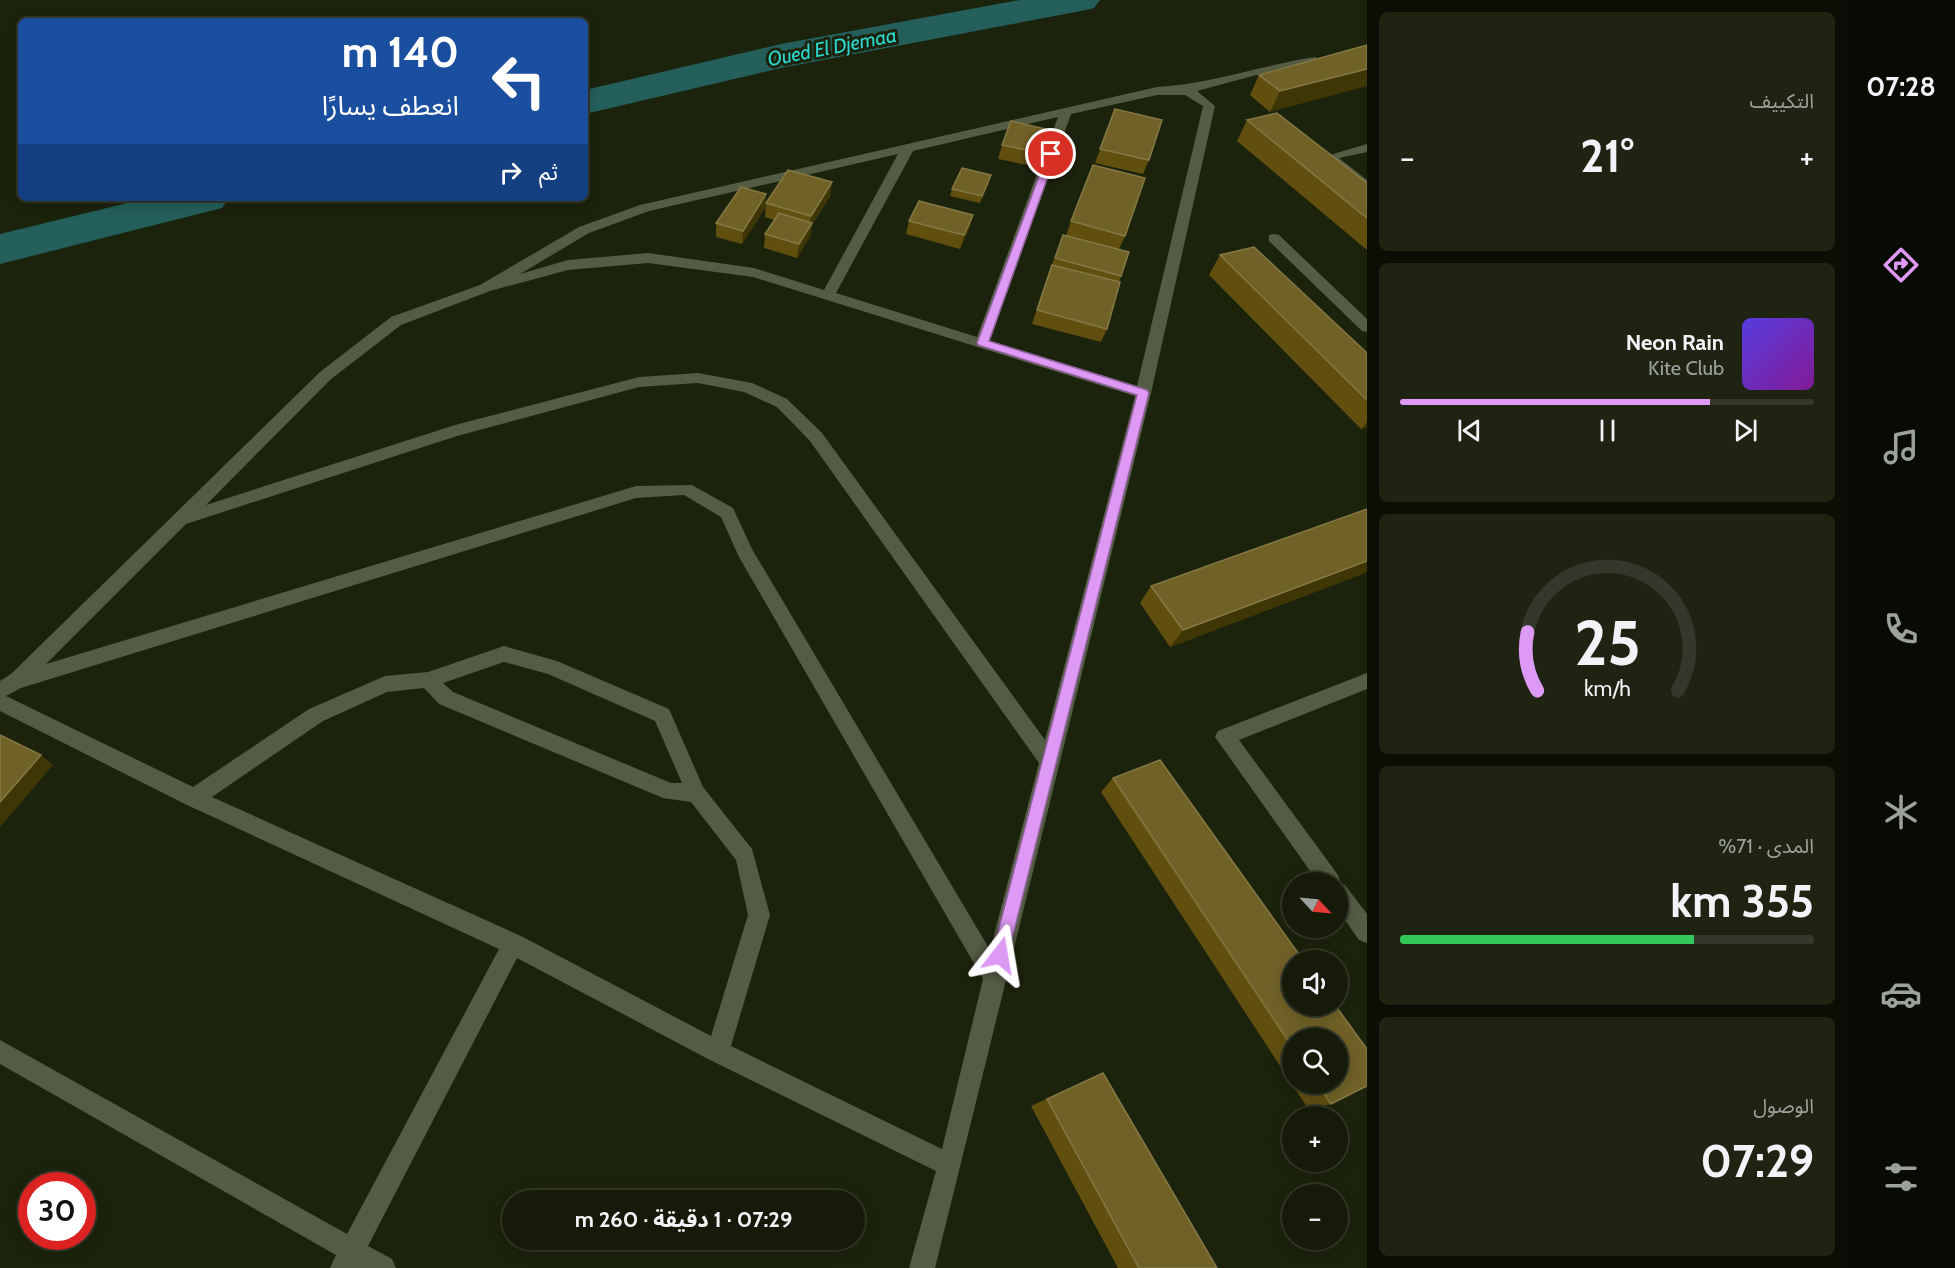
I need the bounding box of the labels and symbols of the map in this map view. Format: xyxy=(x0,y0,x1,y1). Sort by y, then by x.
water label: Oued El Djemaa xyxy=(765,23,899,71)
pin xyxy=(1025,128,1076,179)
north arrow xyxy=(1282,872,1348,938)
position arrow xyxy=(968,923,1032,987)
speed limit sign: 30 xyxy=(18,1172,96,1250)

